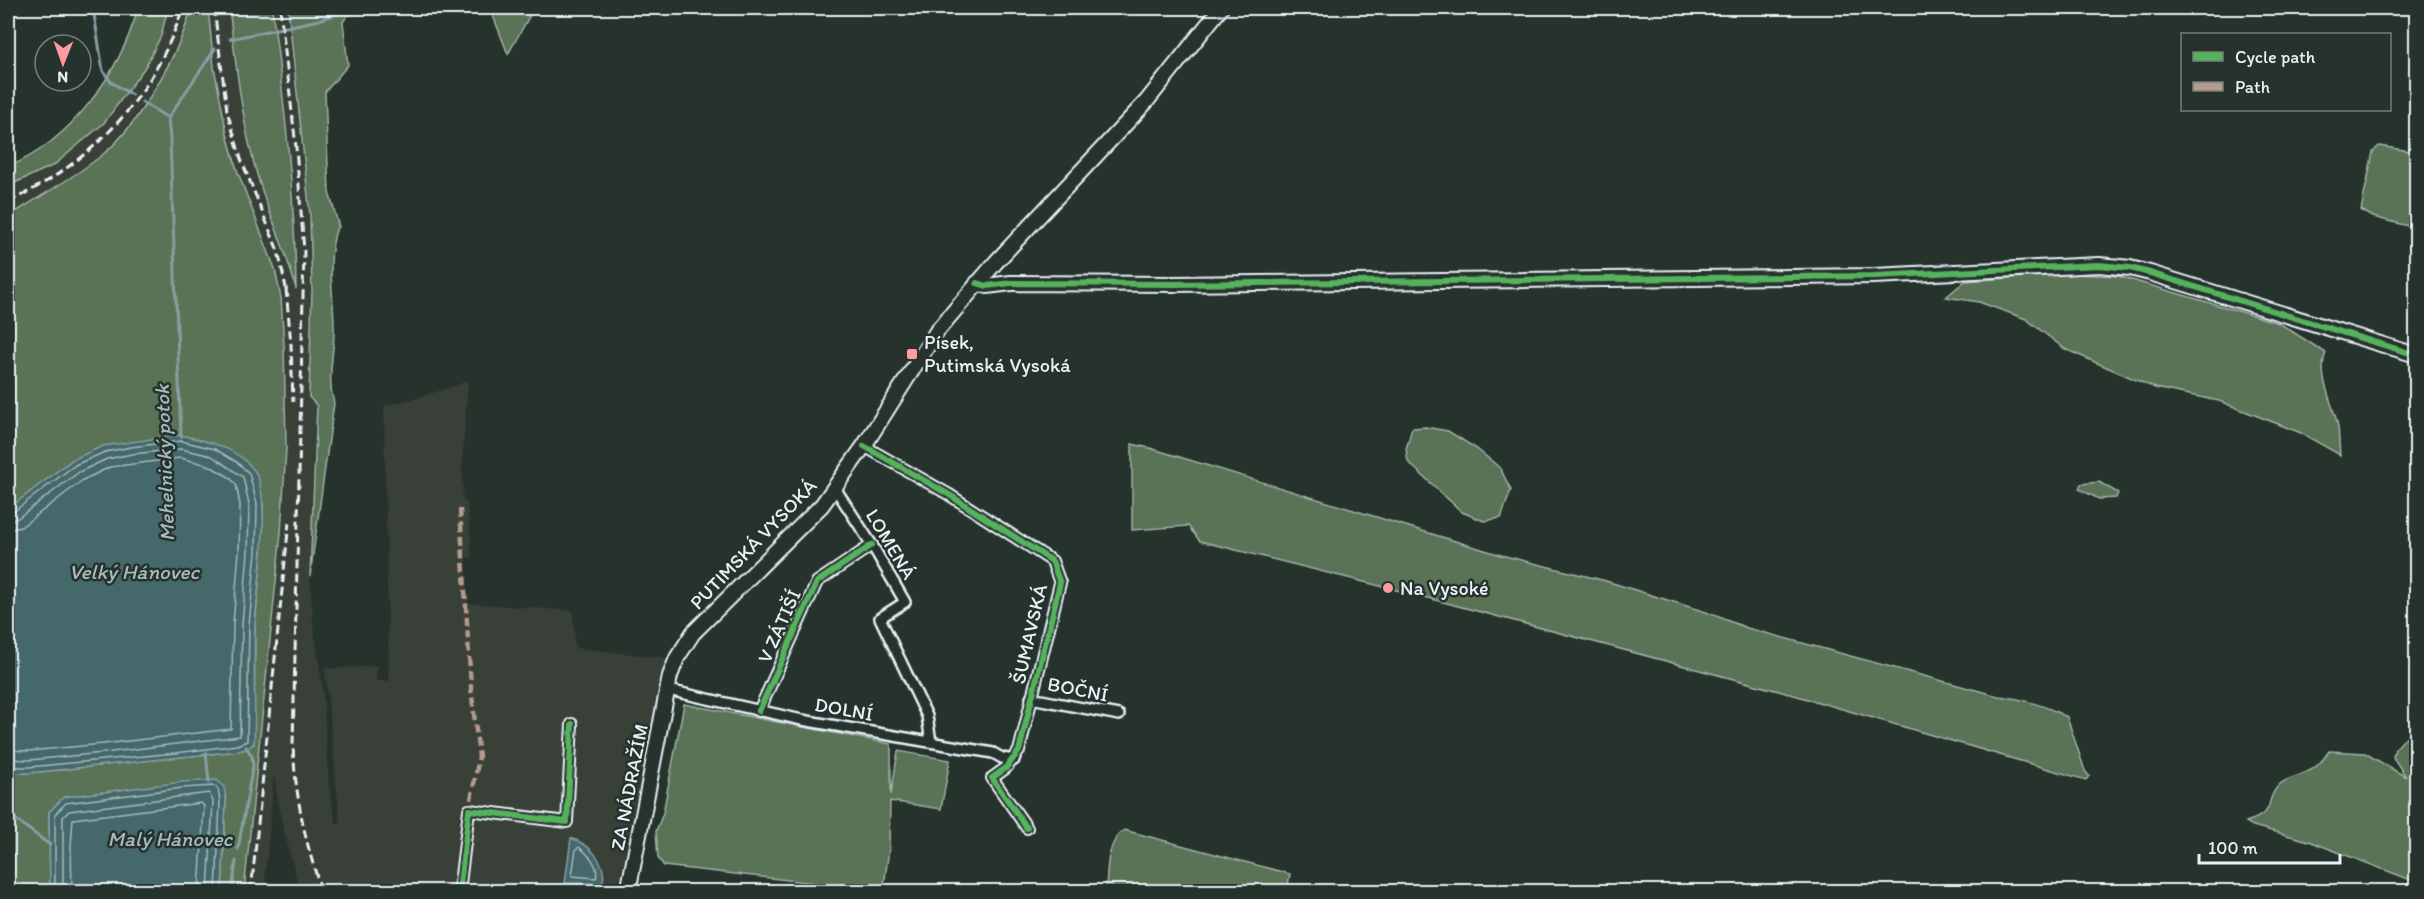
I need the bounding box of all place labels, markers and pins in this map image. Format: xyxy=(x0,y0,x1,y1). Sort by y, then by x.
place label: Písek, Putimská Vysoká xyxy=(924,330,1071,377)
marker: Písek, Putimská Vysoká xyxy=(905,347,919,361)
place label: Na Vysoké xyxy=(1400,576,1489,600)
marker: Na Vysoké xyxy=(1381,581,1395,595)

